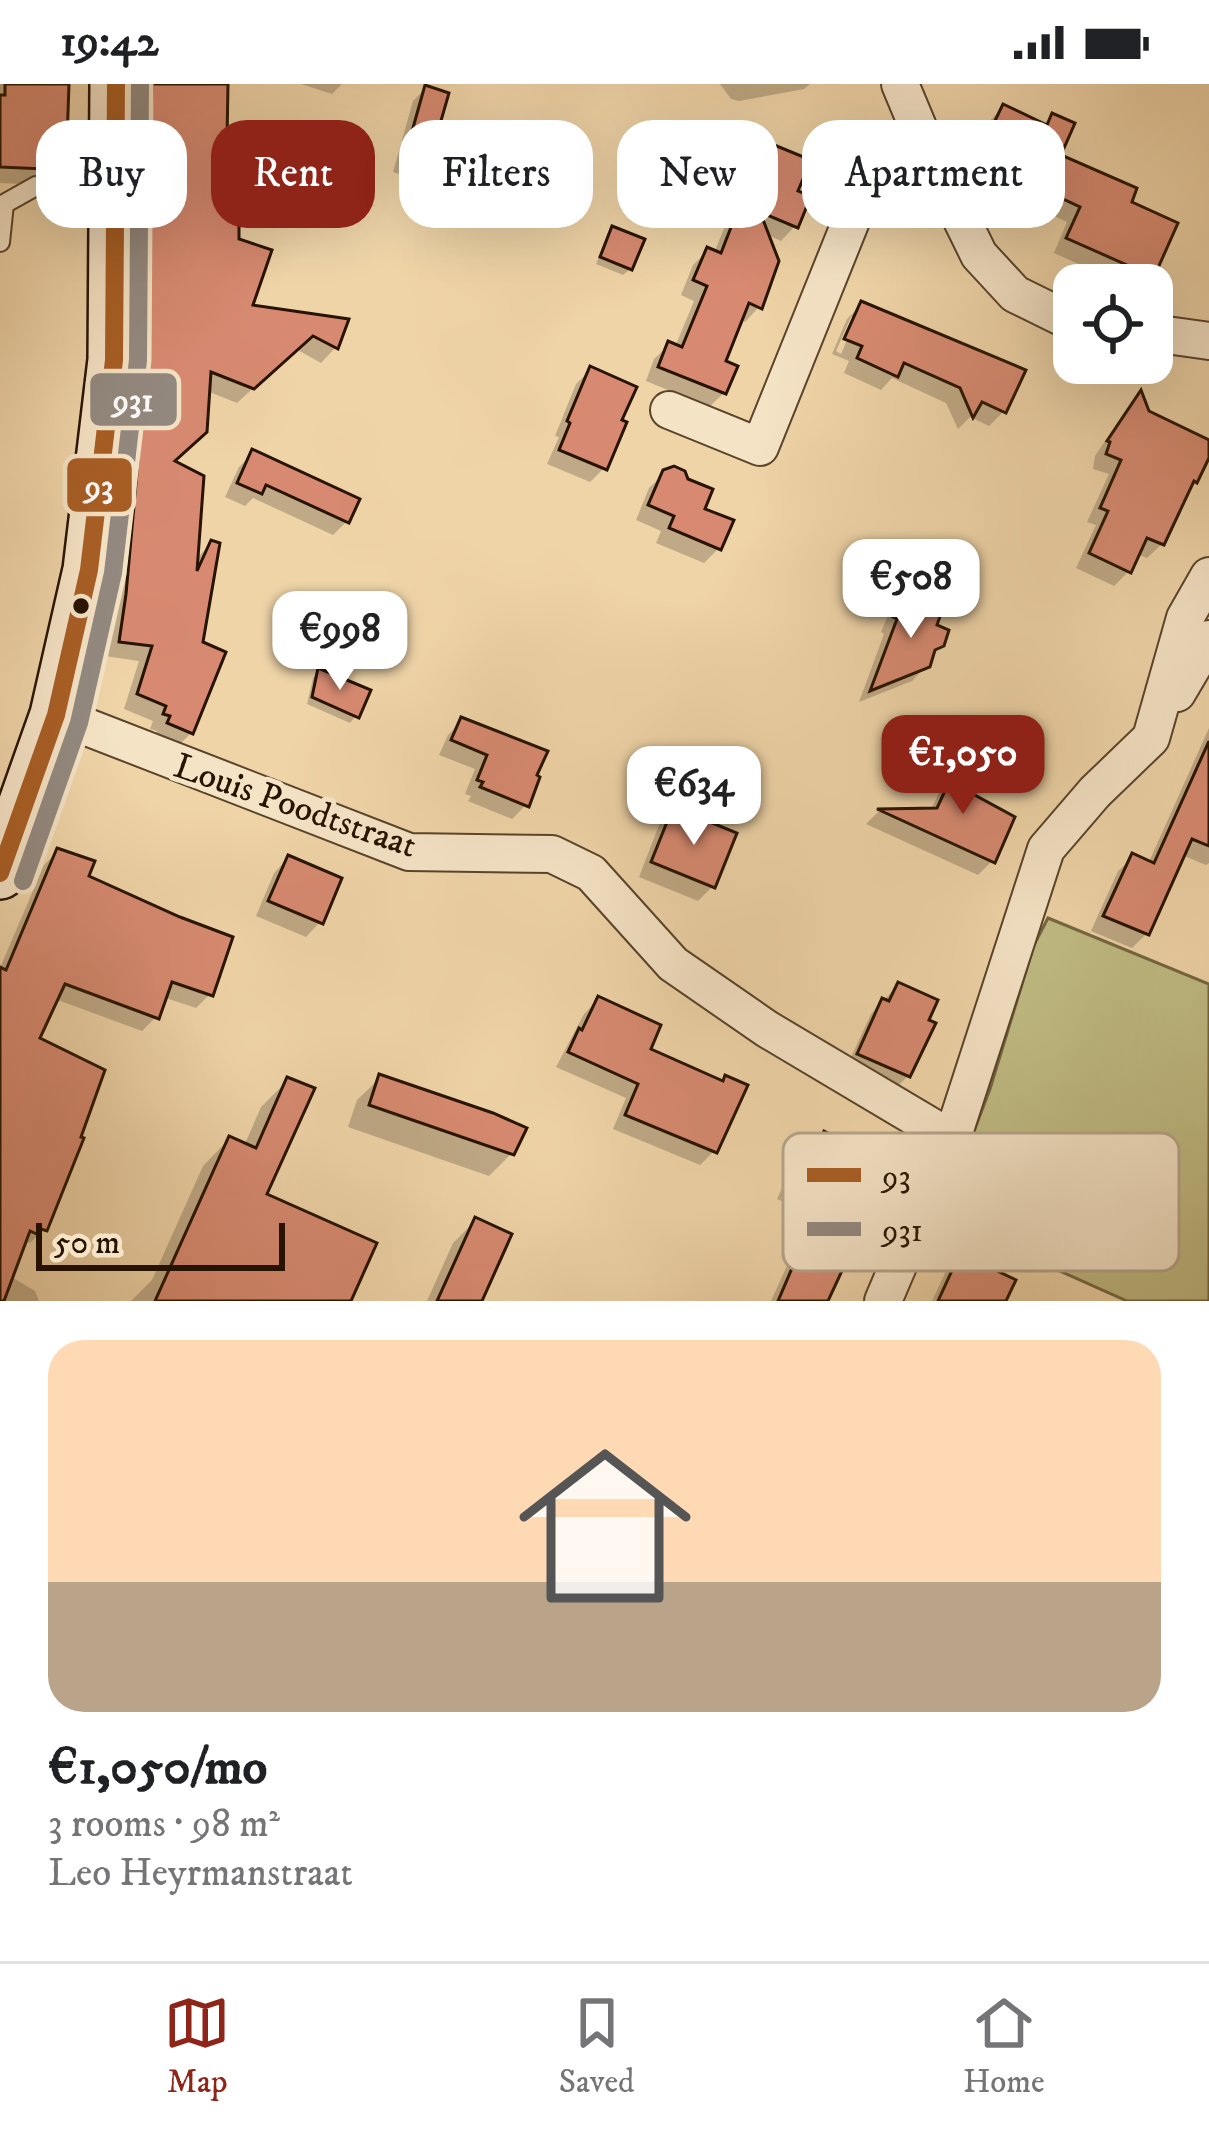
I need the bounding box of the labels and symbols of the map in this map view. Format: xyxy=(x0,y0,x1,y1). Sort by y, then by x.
line badge: 931 xyxy=(88,371,179,428)
text: 931 xyxy=(111,381,153,422)
line badge: 93 xyxy=(65,456,134,514)
text: 93 xyxy=(83,467,113,508)
pin: €508 xyxy=(840,539,982,641)
pin: €998 xyxy=(269,591,411,693)
unlabelled marker xyxy=(70,595,92,617)
pin: €1,050 xyxy=(865,715,1061,817)
street label: Louis Poodtstraat xyxy=(168,744,422,869)
pin: €634 xyxy=(623,746,765,848)
legend xyxy=(783,1133,1179,1271)
text: 93 xyxy=(880,1157,911,1198)
text: 931 xyxy=(880,1211,923,1252)
scale bar xyxy=(36,1217,285,1270)

